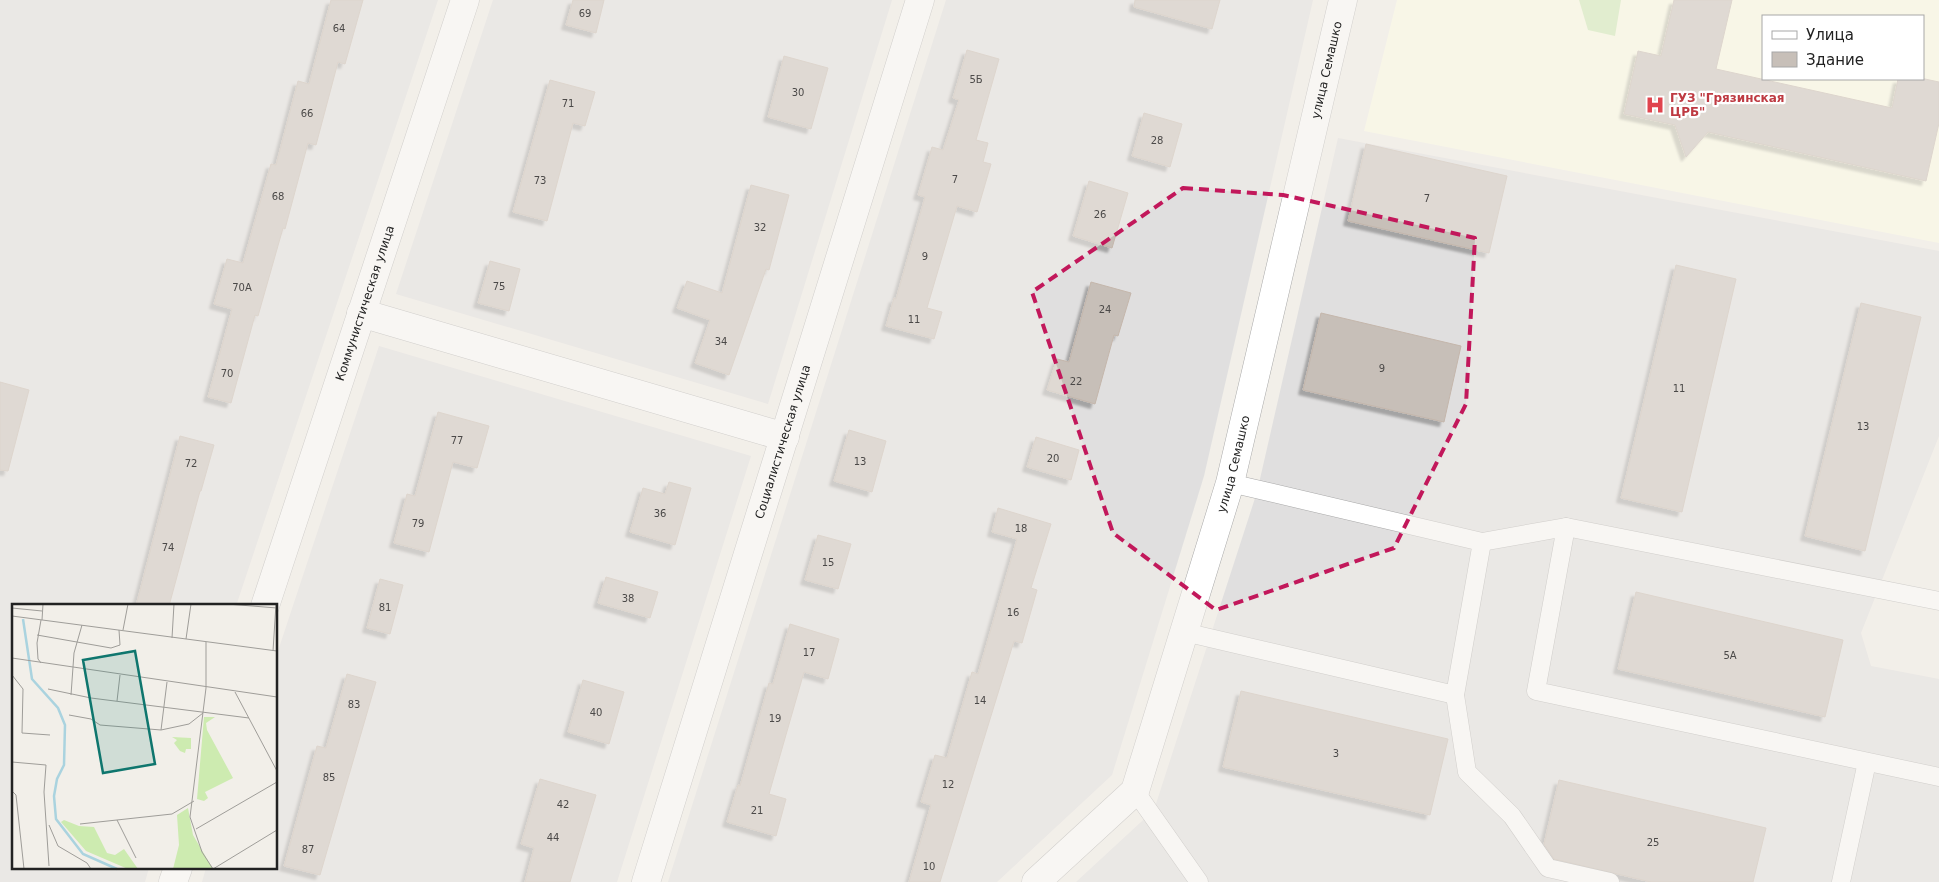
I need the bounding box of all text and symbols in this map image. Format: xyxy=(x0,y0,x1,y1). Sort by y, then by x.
house number: 69 xyxy=(579,8,591,19)
legend xyxy=(1762,15,1924,80)
street label: улица Семашко xyxy=(1308,20,1345,120)
house number: 64 xyxy=(333,23,345,34)
text: Улица xyxy=(1806,26,1854,44)
text: Здание xyxy=(1806,51,1864,69)
house number: 5Б xyxy=(969,74,983,85)
house number: 30 xyxy=(792,87,804,98)
place label: ГУЗ "Грязинская ЦРБ" xyxy=(1670,91,1785,119)
hospital icon: ГУЗ "Грязинская ЦРБ" xyxy=(1644,94,1666,116)
house number: 71 xyxy=(562,98,574,109)
house number: 66 xyxy=(301,108,313,119)
house number: 28 xyxy=(1151,135,1163,146)
house number: 7 xyxy=(952,174,958,185)
house number: 73 xyxy=(534,175,546,186)
house number: 68 xyxy=(272,191,284,202)
house number: 7 xyxy=(1424,193,1430,204)
house number: 26 xyxy=(1094,209,1106,220)
house number: 32 xyxy=(754,222,766,233)
street label: Коммунистическая улица xyxy=(333,223,397,383)
house number: 9 xyxy=(922,251,928,262)
house number: 75 xyxy=(493,281,505,292)
house number: 70А xyxy=(232,282,252,293)
house number: 24 xyxy=(1099,304,1111,315)
house number: 11 xyxy=(908,314,920,325)
house number: 34 xyxy=(715,336,727,347)
street label: Социалистическая улица xyxy=(752,363,813,521)
house number: 9 xyxy=(1379,363,1385,374)
house number: 70 xyxy=(221,368,233,379)
house number: 22 xyxy=(1070,376,1082,387)
house number: 11 xyxy=(1673,383,1685,394)
street label: улица Семашко xyxy=(1214,414,1253,514)
house number: 13 xyxy=(1857,421,1869,432)
house number: 77 xyxy=(451,435,463,446)
house number: 20 xyxy=(1047,453,1059,464)
house number: 13 xyxy=(854,456,866,467)
house number: 72 xyxy=(185,458,197,469)
house number: 36 xyxy=(654,508,666,519)
house number: 79 xyxy=(412,518,424,529)
house number: 18 xyxy=(1015,523,1027,534)
house number: 74 xyxy=(162,542,174,553)
house number: 15 xyxy=(822,557,834,568)
house number: 38 xyxy=(622,593,634,604)
house number: 81 xyxy=(379,602,391,613)
inset map xyxy=(12,604,278,870)
house number: 16 xyxy=(1007,607,1019,618)
house number: 17 xyxy=(803,647,815,658)
house number: 5А xyxy=(1723,650,1737,661)
house number: 14 xyxy=(974,695,986,706)
house number: 83 xyxy=(348,699,360,710)
house number: 40 xyxy=(590,707,602,718)
house number: 19 xyxy=(769,713,781,724)
house number: 3 xyxy=(1333,748,1339,759)
house number: 85 xyxy=(323,772,335,783)
house number: 12 xyxy=(942,779,954,790)
house number: 42 xyxy=(557,799,569,810)
house number: 21 xyxy=(751,805,763,816)
house number: 44 xyxy=(547,832,559,843)
house number: 25 xyxy=(1647,837,1659,848)
house number: 87 xyxy=(302,844,314,855)
house number: 10 xyxy=(923,861,935,872)

